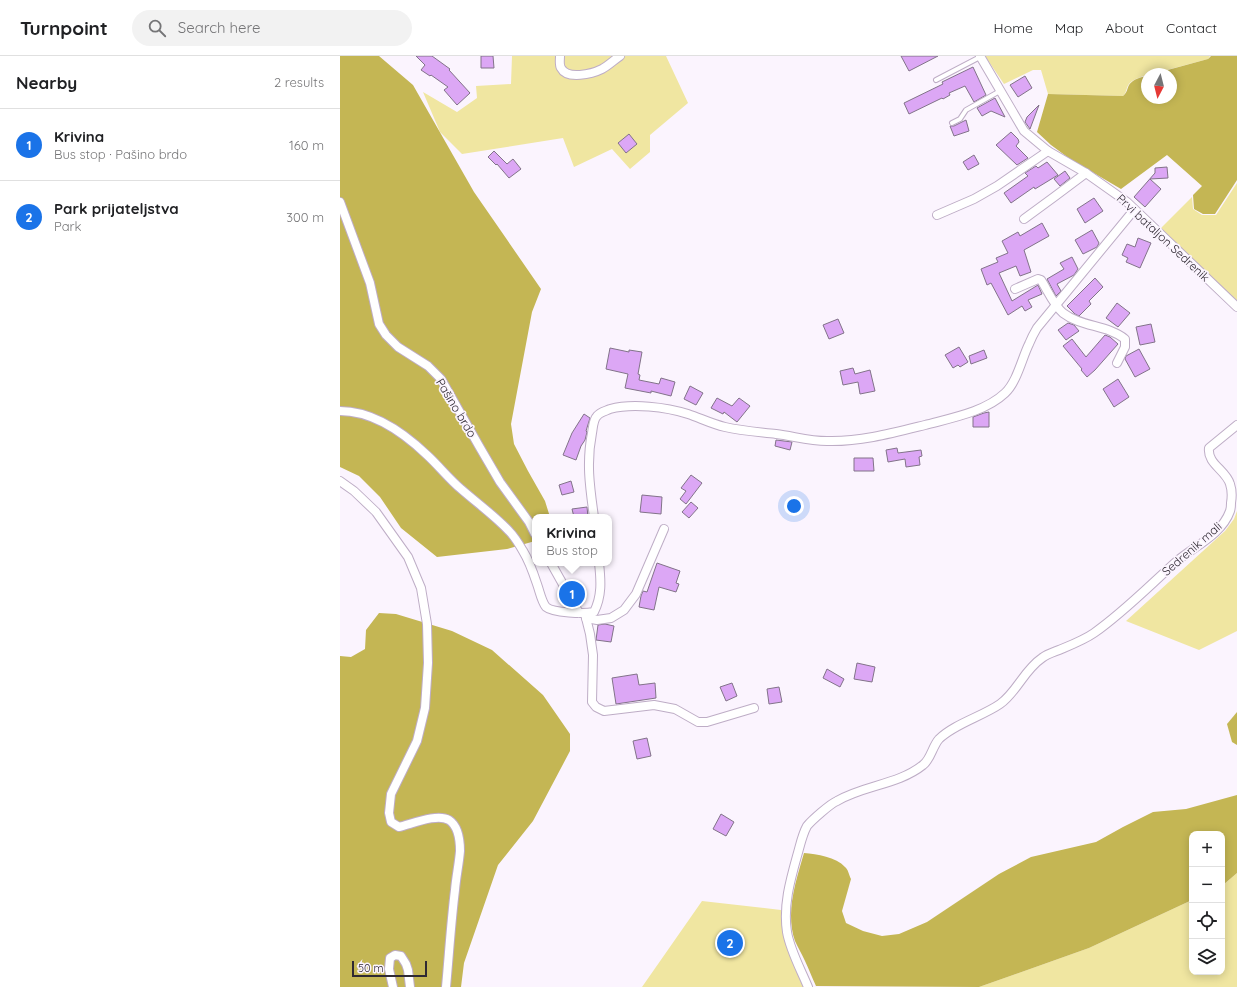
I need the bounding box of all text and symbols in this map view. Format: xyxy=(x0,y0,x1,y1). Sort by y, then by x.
search box xyxy=(132,10,412,46)
text: Turnpoint xyxy=(20,16,108,40)
icon: search xyxy=(146,17,168,39)
text: Search here xyxy=(178,18,261,37)
text: Home xyxy=(994,19,1033,37)
text: Map xyxy=(1055,19,1083,37)
text: About xyxy=(1105,19,1144,37)
text: Contact xyxy=(1166,19,1217,37)
north arrow xyxy=(1141,68,1177,104)
text: Nearby xyxy=(16,72,77,93)
text: 2 results xyxy=(274,74,324,90)
text: Krivina xyxy=(54,127,104,146)
text: 1 xyxy=(26,137,32,153)
text: 160 m xyxy=(289,137,324,153)
text: Bus stop · Pašino brdo xyxy=(54,146,187,162)
street label: Prvi bataljon Sedrenik xyxy=(1114,191,1213,285)
text: Park prijateljstva xyxy=(54,199,179,218)
text: 2 xyxy=(25,209,33,225)
text: 300 m xyxy=(286,209,324,225)
text: Park xyxy=(54,218,82,234)
street label: Pašino brdo xyxy=(433,376,480,440)
your location xyxy=(784,496,804,516)
popup xyxy=(532,514,612,566)
street label: Sedrenik mali xyxy=(1159,518,1225,579)
text: Krivina xyxy=(546,523,596,542)
text: Bus stop xyxy=(546,542,598,558)
pin: 1 xyxy=(559,579,585,609)
map controls xyxy=(1189,831,1225,975)
button: + xyxy=(1189,831,1225,867)
button: − xyxy=(1189,867,1225,903)
button: locate xyxy=(1189,903,1225,939)
pin: 2 xyxy=(717,928,743,958)
button: layers xyxy=(1189,939,1225,975)
scale bar xyxy=(352,959,427,978)
text: 50 m xyxy=(358,961,384,975)

